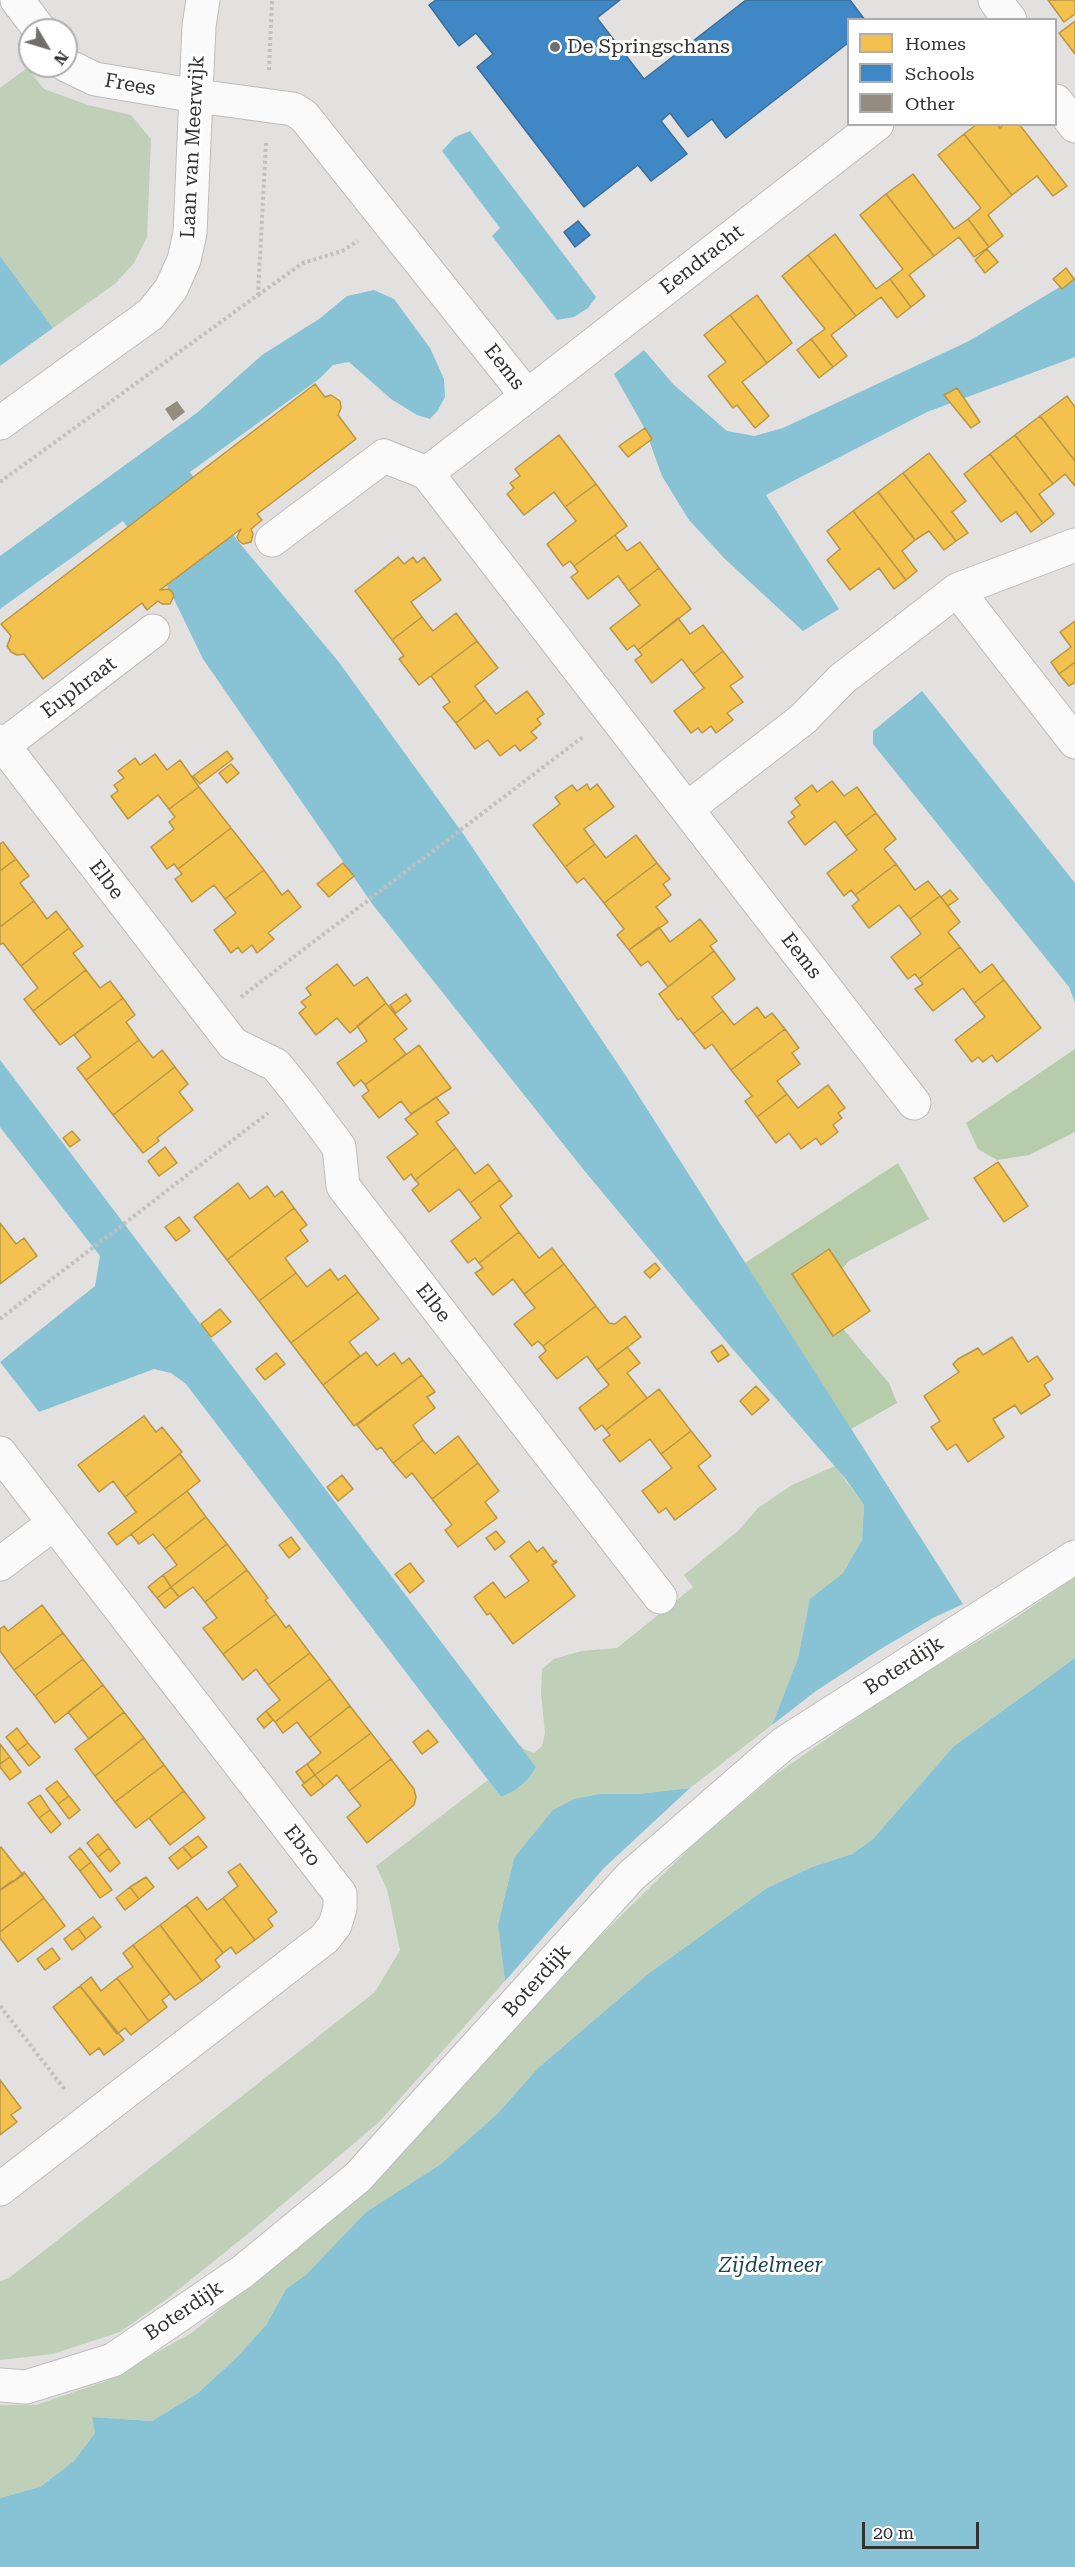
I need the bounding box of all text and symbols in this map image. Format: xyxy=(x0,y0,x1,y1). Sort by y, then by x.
north arrow xyxy=(18,18,78,78)
legend xyxy=(847,18,1057,126)
text: Homes xyxy=(905,33,966,54)
place label: De Springschans xyxy=(567,35,730,59)
marker: De Springschans xyxy=(548,40,562,54)
text: N xyxy=(50,47,72,69)
street label: Laan van Meerwijk xyxy=(176,55,210,239)
text: Schools xyxy=(905,63,974,84)
street label: Frees xyxy=(103,69,157,101)
text: Other xyxy=(905,93,955,114)
street label: Eendracht xyxy=(655,220,749,300)
street label: Eems xyxy=(479,339,529,395)
street label: Euphraat xyxy=(37,652,121,724)
street label: Elbe xyxy=(84,856,128,904)
street label: Eems xyxy=(776,928,826,984)
street label: Elbe xyxy=(410,1279,456,1327)
street label: Boterdijk xyxy=(860,1631,948,1701)
street label: Ebro xyxy=(278,1820,326,1872)
street label: Boterdijk xyxy=(498,1940,576,2022)
water label: Zijdelmeer xyxy=(719,2253,823,2279)
street label: Boterdijk xyxy=(140,2276,228,2346)
scale bar xyxy=(865,2510,982,2548)
text: 20 m xyxy=(873,2522,914,2543)

